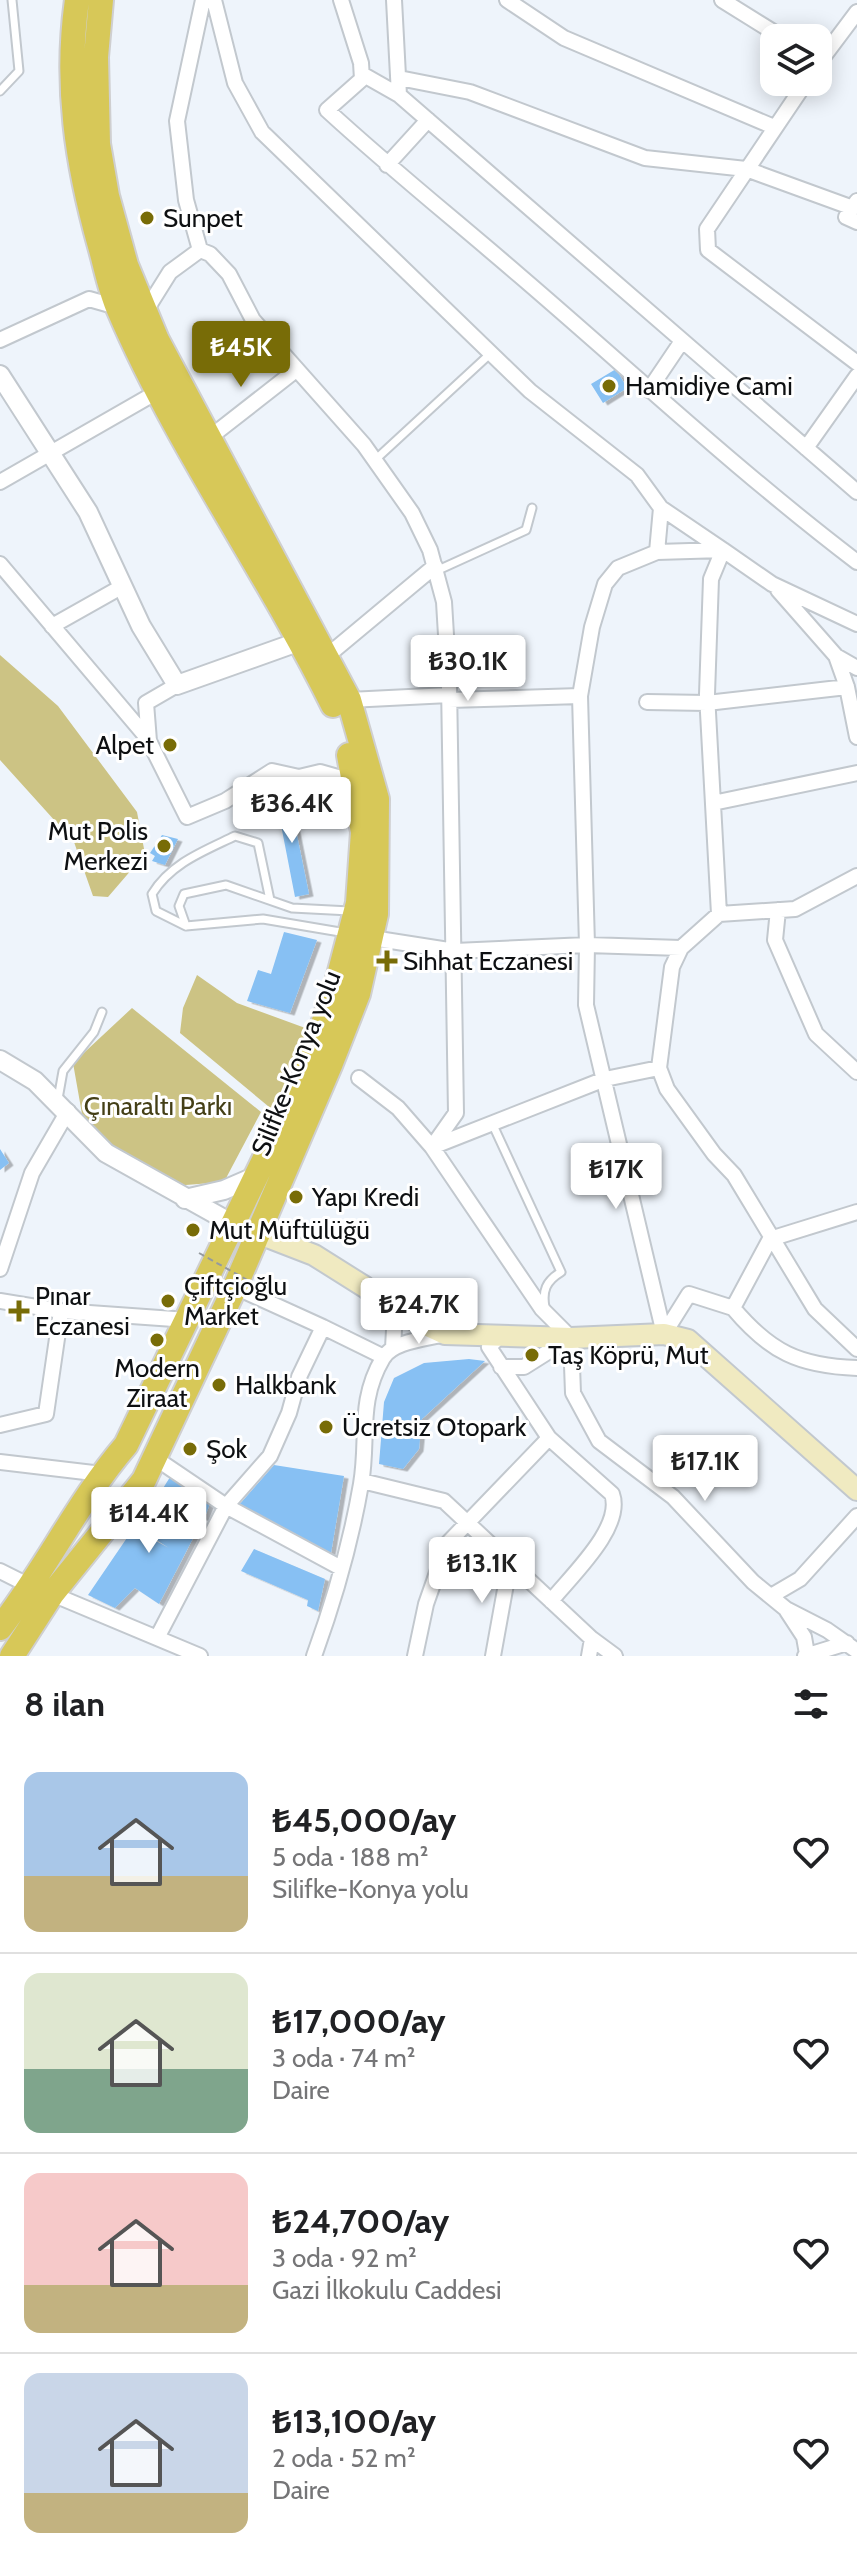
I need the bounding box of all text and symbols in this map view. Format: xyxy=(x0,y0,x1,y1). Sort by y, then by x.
map controls xyxy=(760,24,832,96)
button: layers xyxy=(760,24,832,96)
place label: Sunpet xyxy=(163,202,243,234)
marker: Sunpet xyxy=(138,209,156,227)
pin: ₺45K xyxy=(194,321,288,389)
text: ₺45K xyxy=(210,331,272,363)
place label: Hamidiye Cami xyxy=(625,370,793,402)
marker: Hamidiye Cami xyxy=(600,377,618,395)
pin: ₺30.1K xyxy=(403,635,533,703)
text: ₺30.1K xyxy=(429,645,507,677)
place label: Alpet xyxy=(95,729,154,761)
marker: Alpet xyxy=(161,736,179,754)
pin: ₺36.4K xyxy=(227,777,357,845)
text: ₺36.4K xyxy=(251,787,333,819)
place label: Mut Polis Merkezi xyxy=(48,815,148,877)
marker: Mut Polis Merkezi xyxy=(155,837,173,855)
place label: Sıhhat Eczanesi xyxy=(403,945,573,977)
marker: Sıhhat Eczanesi xyxy=(378,952,396,970)
street label: Silifke-Konya yolu xyxy=(244,966,348,1160)
park label: Çınaraltı Parkı xyxy=(84,1090,232,1122)
pin: ₺17K xyxy=(569,1143,663,1211)
text: ₺17K xyxy=(589,1153,643,1185)
place label: Yapı Kredi xyxy=(311,1181,419,1213)
marker: Yapı Kredi xyxy=(287,1188,305,1206)
place label: Mut Müftülüğü xyxy=(209,1214,370,1246)
marker: Mut Müftülüğü xyxy=(184,1221,202,1239)
place label: Çiftçioğlu Market xyxy=(184,1270,287,1332)
pin: ₺24.7K xyxy=(354,1278,484,1346)
place label: Pınar Eczanesi xyxy=(35,1280,130,1342)
text: ₺24.7K xyxy=(379,1288,459,1320)
marker: Çiftçioğlu Market xyxy=(159,1292,177,1310)
marker: Pınar Eczanesi xyxy=(10,1302,28,1320)
marker: Modern Ziraat xyxy=(148,1331,166,1349)
place label: Taş Köprü, Mut xyxy=(548,1339,709,1371)
marker: Taş Köprü, Mut xyxy=(523,1346,541,1364)
place label: Modern Ziraat xyxy=(114,1352,200,1414)
place label: Halkbank xyxy=(235,1369,337,1401)
marker: Halkbank xyxy=(210,1376,228,1394)
place label: Ücretsiz Otopark xyxy=(342,1411,527,1443)
marker: Ücretsiz Otopark xyxy=(317,1418,335,1436)
place label: Şok xyxy=(206,1433,247,1465)
pin: ₺17.1K xyxy=(640,1435,770,1503)
marker: Şok xyxy=(181,1440,199,1458)
text: ₺17.1K xyxy=(671,1445,739,1477)
pin: ₺14.4K xyxy=(84,1487,214,1555)
text: ₺14.4K xyxy=(109,1497,189,1529)
pin: ₺13.1K xyxy=(417,1537,547,1605)
text: ₺13.1K xyxy=(447,1547,517,1579)
icon: filters xyxy=(789,1682,833,1726)
text: 8 ilan xyxy=(24,1683,105,1725)
text: ₺45,000/ay xyxy=(272,1799,456,1841)
icon: home xyxy=(88,1804,184,1900)
icon: heart xyxy=(789,1830,833,1874)
text: 5 oda · 188 m² xyxy=(272,1841,428,1873)
text: Silifke-Konya yolu xyxy=(272,1873,469,1905)
text: ₺17,000/ay xyxy=(272,2000,446,2042)
icon: home xyxy=(88,2005,184,2101)
icon: heart xyxy=(789,2031,833,2075)
text: 3 oda · 74 m² xyxy=(272,2042,416,2074)
text: Daire xyxy=(272,2074,330,2106)
text: ₺24,700/ay xyxy=(272,2200,449,2242)
icon: home xyxy=(88,2205,184,2301)
icon: heart xyxy=(789,2231,833,2275)
text: 3 oda · 92 m² xyxy=(272,2242,417,2274)
text: Gazi İlkokulu Caddesi xyxy=(272,2274,502,2306)
text: ₺13,100/ay xyxy=(272,2400,436,2442)
icon: home xyxy=(88,2405,184,2501)
icon: heart xyxy=(789,2431,833,2475)
text: 2 oda · 52 m² xyxy=(272,2442,416,2474)
text: Daire xyxy=(272,2474,330,2506)

